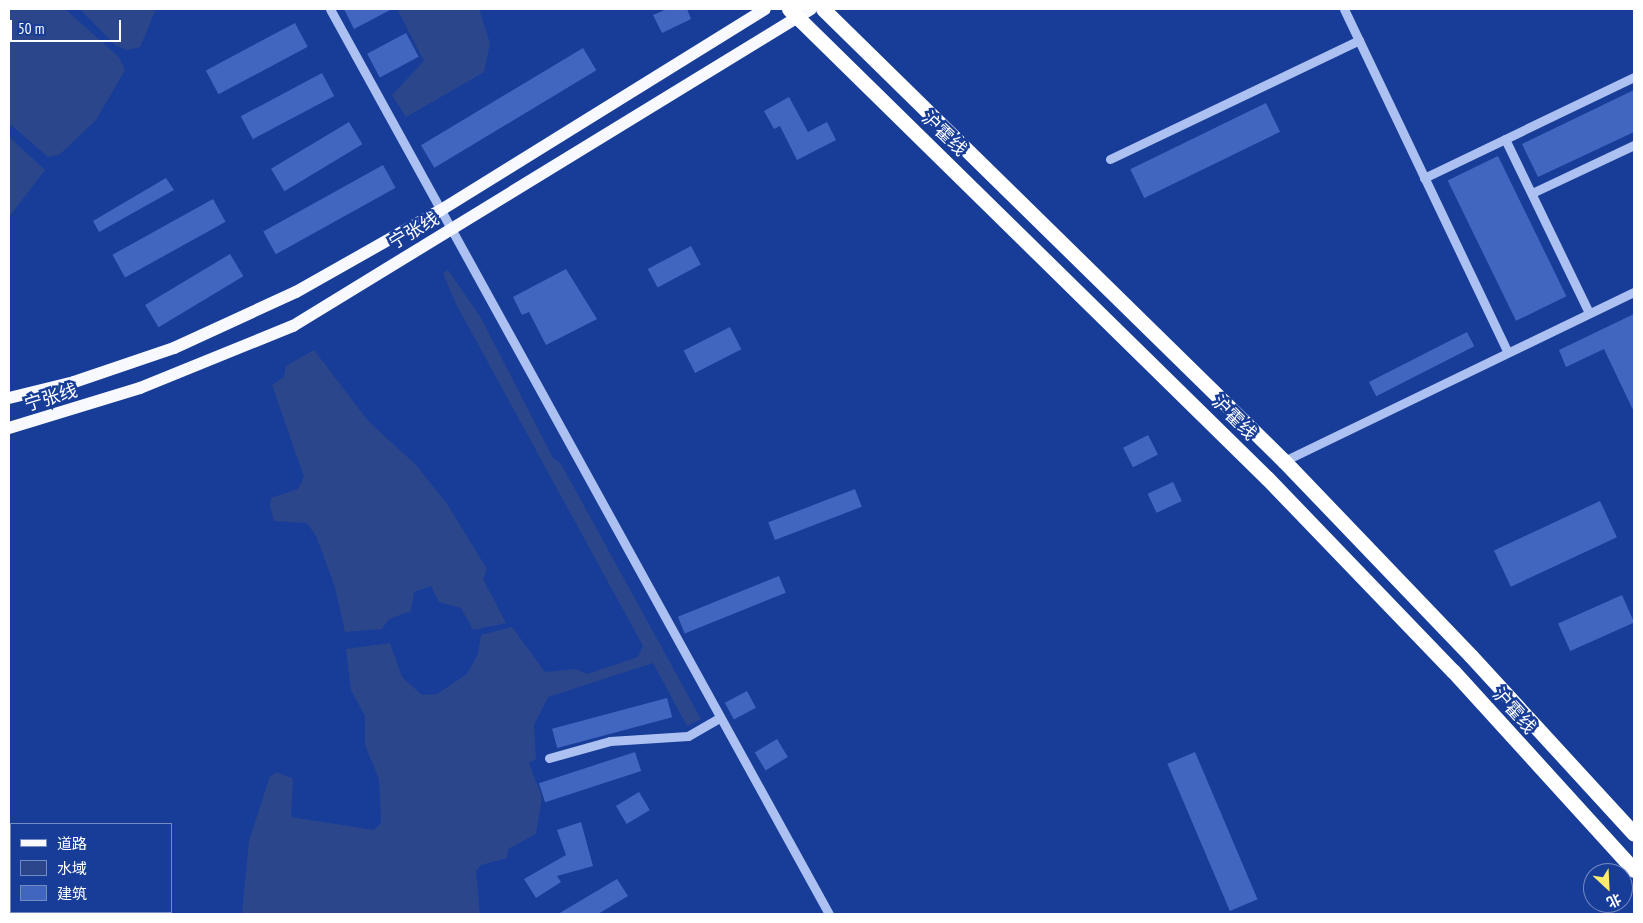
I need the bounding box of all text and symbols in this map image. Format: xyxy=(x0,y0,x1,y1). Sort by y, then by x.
scale bar xyxy=(12,10,124,42)
text: 50 m xyxy=(18,19,44,38)
street label: 沪霍线 xyxy=(917,107,971,161)
street label: 宁张线 xyxy=(385,208,443,254)
street label: 宁张线 xyxy=(22,380,80,416)
street label: 沪霍线 xyxy=(1207,391,1261,445)
street label: 沪霍线 xyxy=(1488,684,1540,738)
legend xyxy=(10,823,172,913)
text: 道路 xyxy=(57,834,87,853)
text: 水域 xyxy=(57,859,87,878)
north arrow xyxy=(1583,863,1633,913)
text: 建筑 xyxy=(57,884,87,903)
text: 北 xyxy=(1604,890,1624,912)

